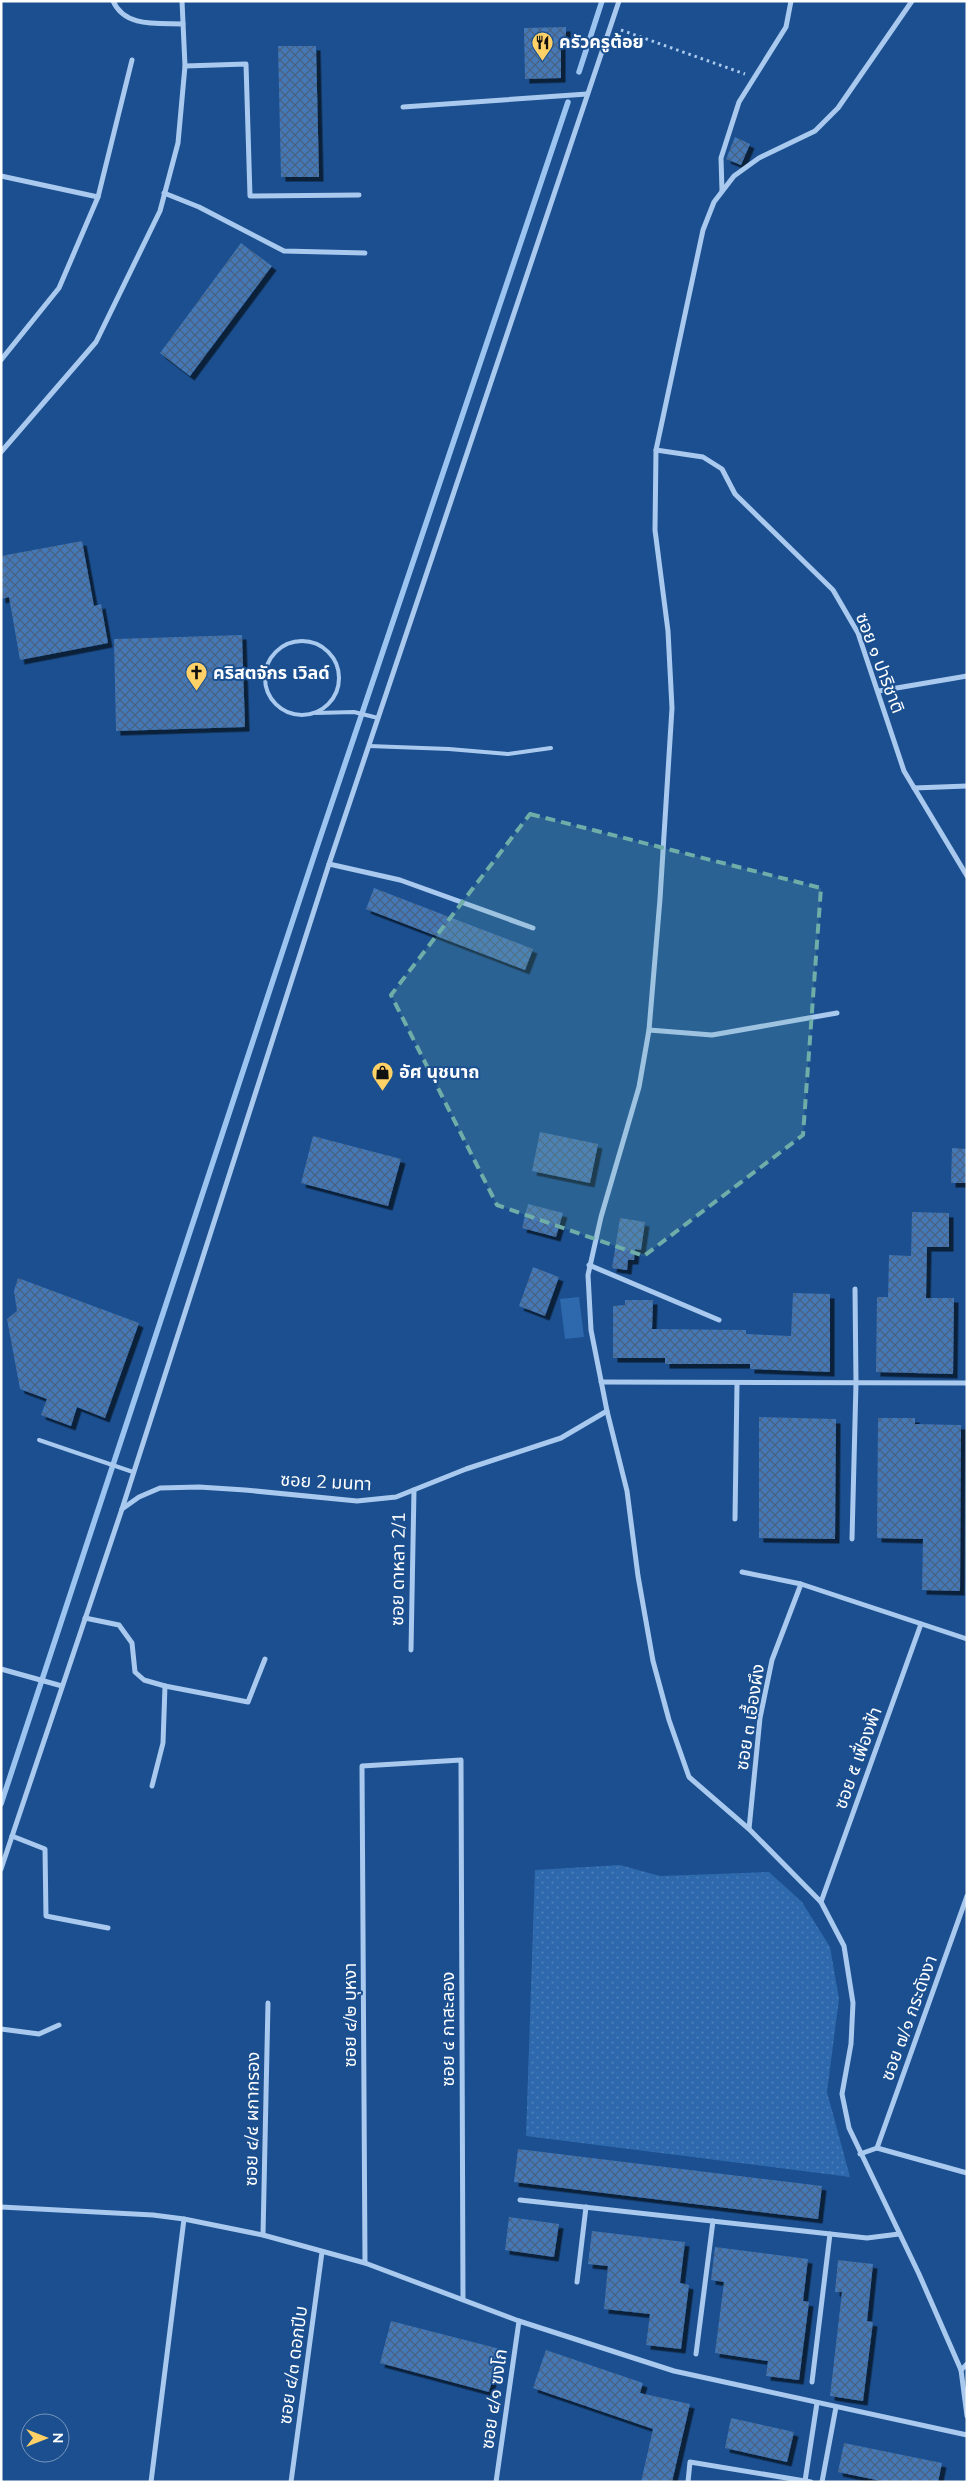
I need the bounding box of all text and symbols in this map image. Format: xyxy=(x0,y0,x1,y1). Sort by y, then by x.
restaurant icon: ครัวครูต้อย xyxy=(531,30,555,61)
place label: ครัวครูต้อย xyxy=(559,30,644,53)
street label: ซอย ๑ ปาริชาติ xyxy=(851,609,910,716)
church icon: คริสตจักร เวิลด์ xyxy=(185,661,209,692)
place label: คริสตจักร เวิลด์ xyxy=(213,661,330,684)
shop icon: อัศ นุชนาถ xyxy=(371,1060,395,1091)
place label: อัศ นุชนาถ xyxy=(399,1060,480,1083)
street label: ซอย 2 มนทา xyxy=(280,1468,372,1495)
street label: ซอย ดาหลา 2/1 xyxy=(385,1512,410,1626)
street label: ซอย ๓ เอื้องผึง xyxy=(729,1662,769,1772)
street label: ซอย ๕ เฟื่องฟ้า xyxy=(827,1703,887,1812)
street label: ซอย ๗/๑ กระดังงา xyxy=(875,1952,942,2084)
street label: ซอย ๔/๒ บุหงา xyxy=(338,1963,361,2067)
street label: ซอย ๔ กาสะลอง xyxy=(436,1972,459,2086)
street label: ซอย ๔/๔ ผกากรอง xyxy=(239,2052,264,2186)
street label: ซอย ๔/๓ ดอกปีบ xyxy=(273,2304,312,2426)
street label: ซอย ๔/๑ ฃงโก xyxy=(475,2347,512,2451)
north arrow xyxy=(20,2413,70,2463)
text: N xyxy=(49,2433,67,2443)

